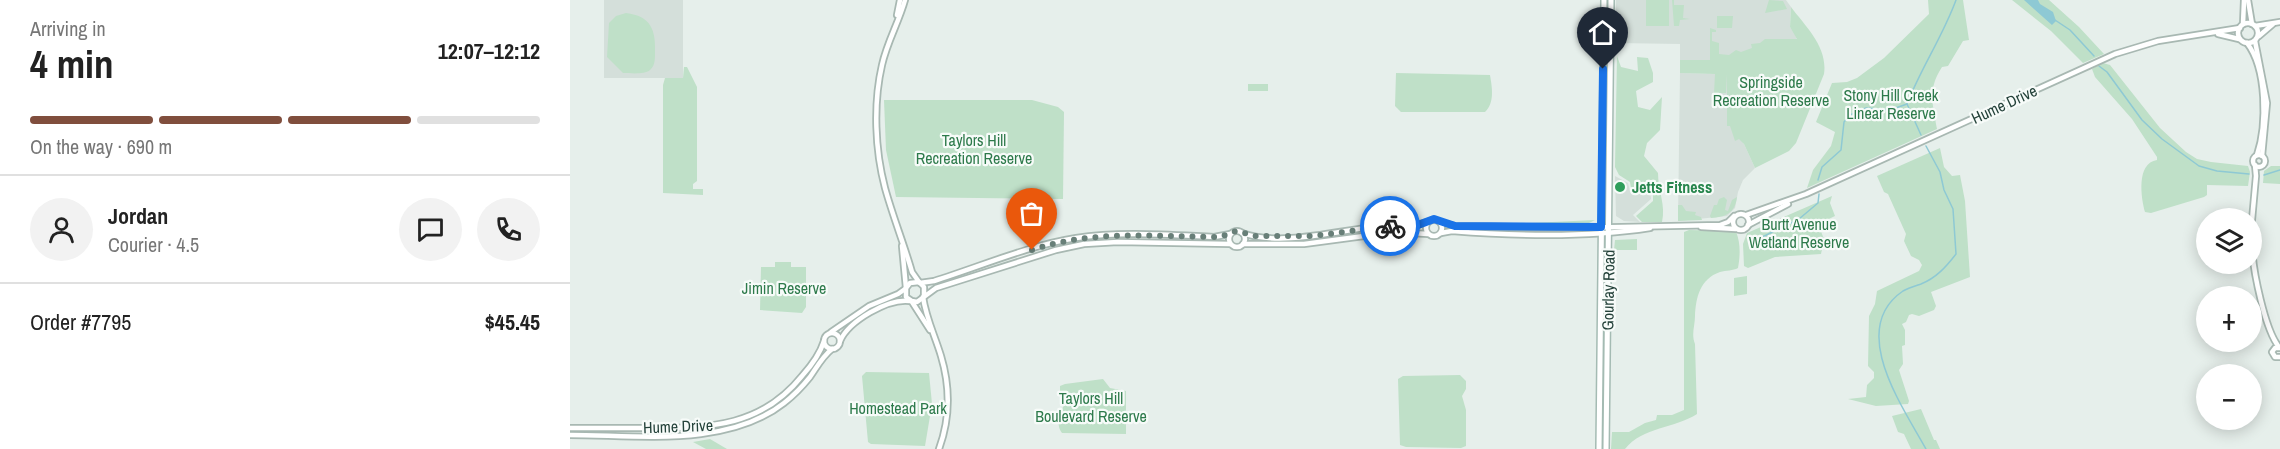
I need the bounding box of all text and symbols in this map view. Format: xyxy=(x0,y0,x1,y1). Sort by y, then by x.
pin xyxy=(1577,7,1628,69)
text: Arriving in xyxy=(30,15,106,42)
icon: home xyxy=(1586,16,1619,49)
text: 12:07–12:12 xyxy=(438,36,540,66)
text: 4 min xyxy=(30,38,114,90)
park label: Springside Recreation Reserve xyxy=(1713,71,1829,111)
street label: Hume Drive xyxy=(1968,79,2040,129)
park label: Stony Hill Creek Linear Reserve xyxy=(1844,84,1939,124)
park label: Taylors Hill Recreation Reserve xyxy=(916,129,1032,169)
text: On the way · 690 m xyxy=(30,133,172,160)
place label: Jetts Fitness xyxy=(1632,176,1712,198)
marker: Jetts Fitness xyxy=(1613,180,1627,194)
pin xyxy=(1006,188,1057,250)
courier xyxy=(1360,196,1420,256)
icon: bag xyxy=(1015,197,1048,230)
button: person xyxy=(30,198,93,261)
button: chat xyxy=(399,198,462,261)
button: phone xyxy=(477,198,540,261)
text: Jordan xyxy=(108,201,168,231)
map controls xyxy=(2196,208,2262,430)
button: layers xyxy=(2196,208,2262,274)
icon: bike xyxy=(1374,210,1407,243)
park label: Burtt Avenue Wetland Reserve xyxy=(1749,213,1849,253)
text: Courier · 4.5 xyxy=(108,231,199,258)
street label: Gourlay Road xyxy=(1596,249,1620,331)
park label: Jimin Reserve xyxy=(742,277,826,299)
button: + xyxy=(2196,286,2262,352)
text: Order #7795 xyxy=(30,307,131,337)
text: $45.45 xyxy=(485,307,540,337)
button: − xyxy=(2196,364,2262,430)
park label: Taylors Hill Boulevard Reserve xyxy=(1035,387,1147,427)
park label: Homestead Park xyxy=(849,397,947,419)
street label: Hume Drive xyxy=(643,414,713,438)

